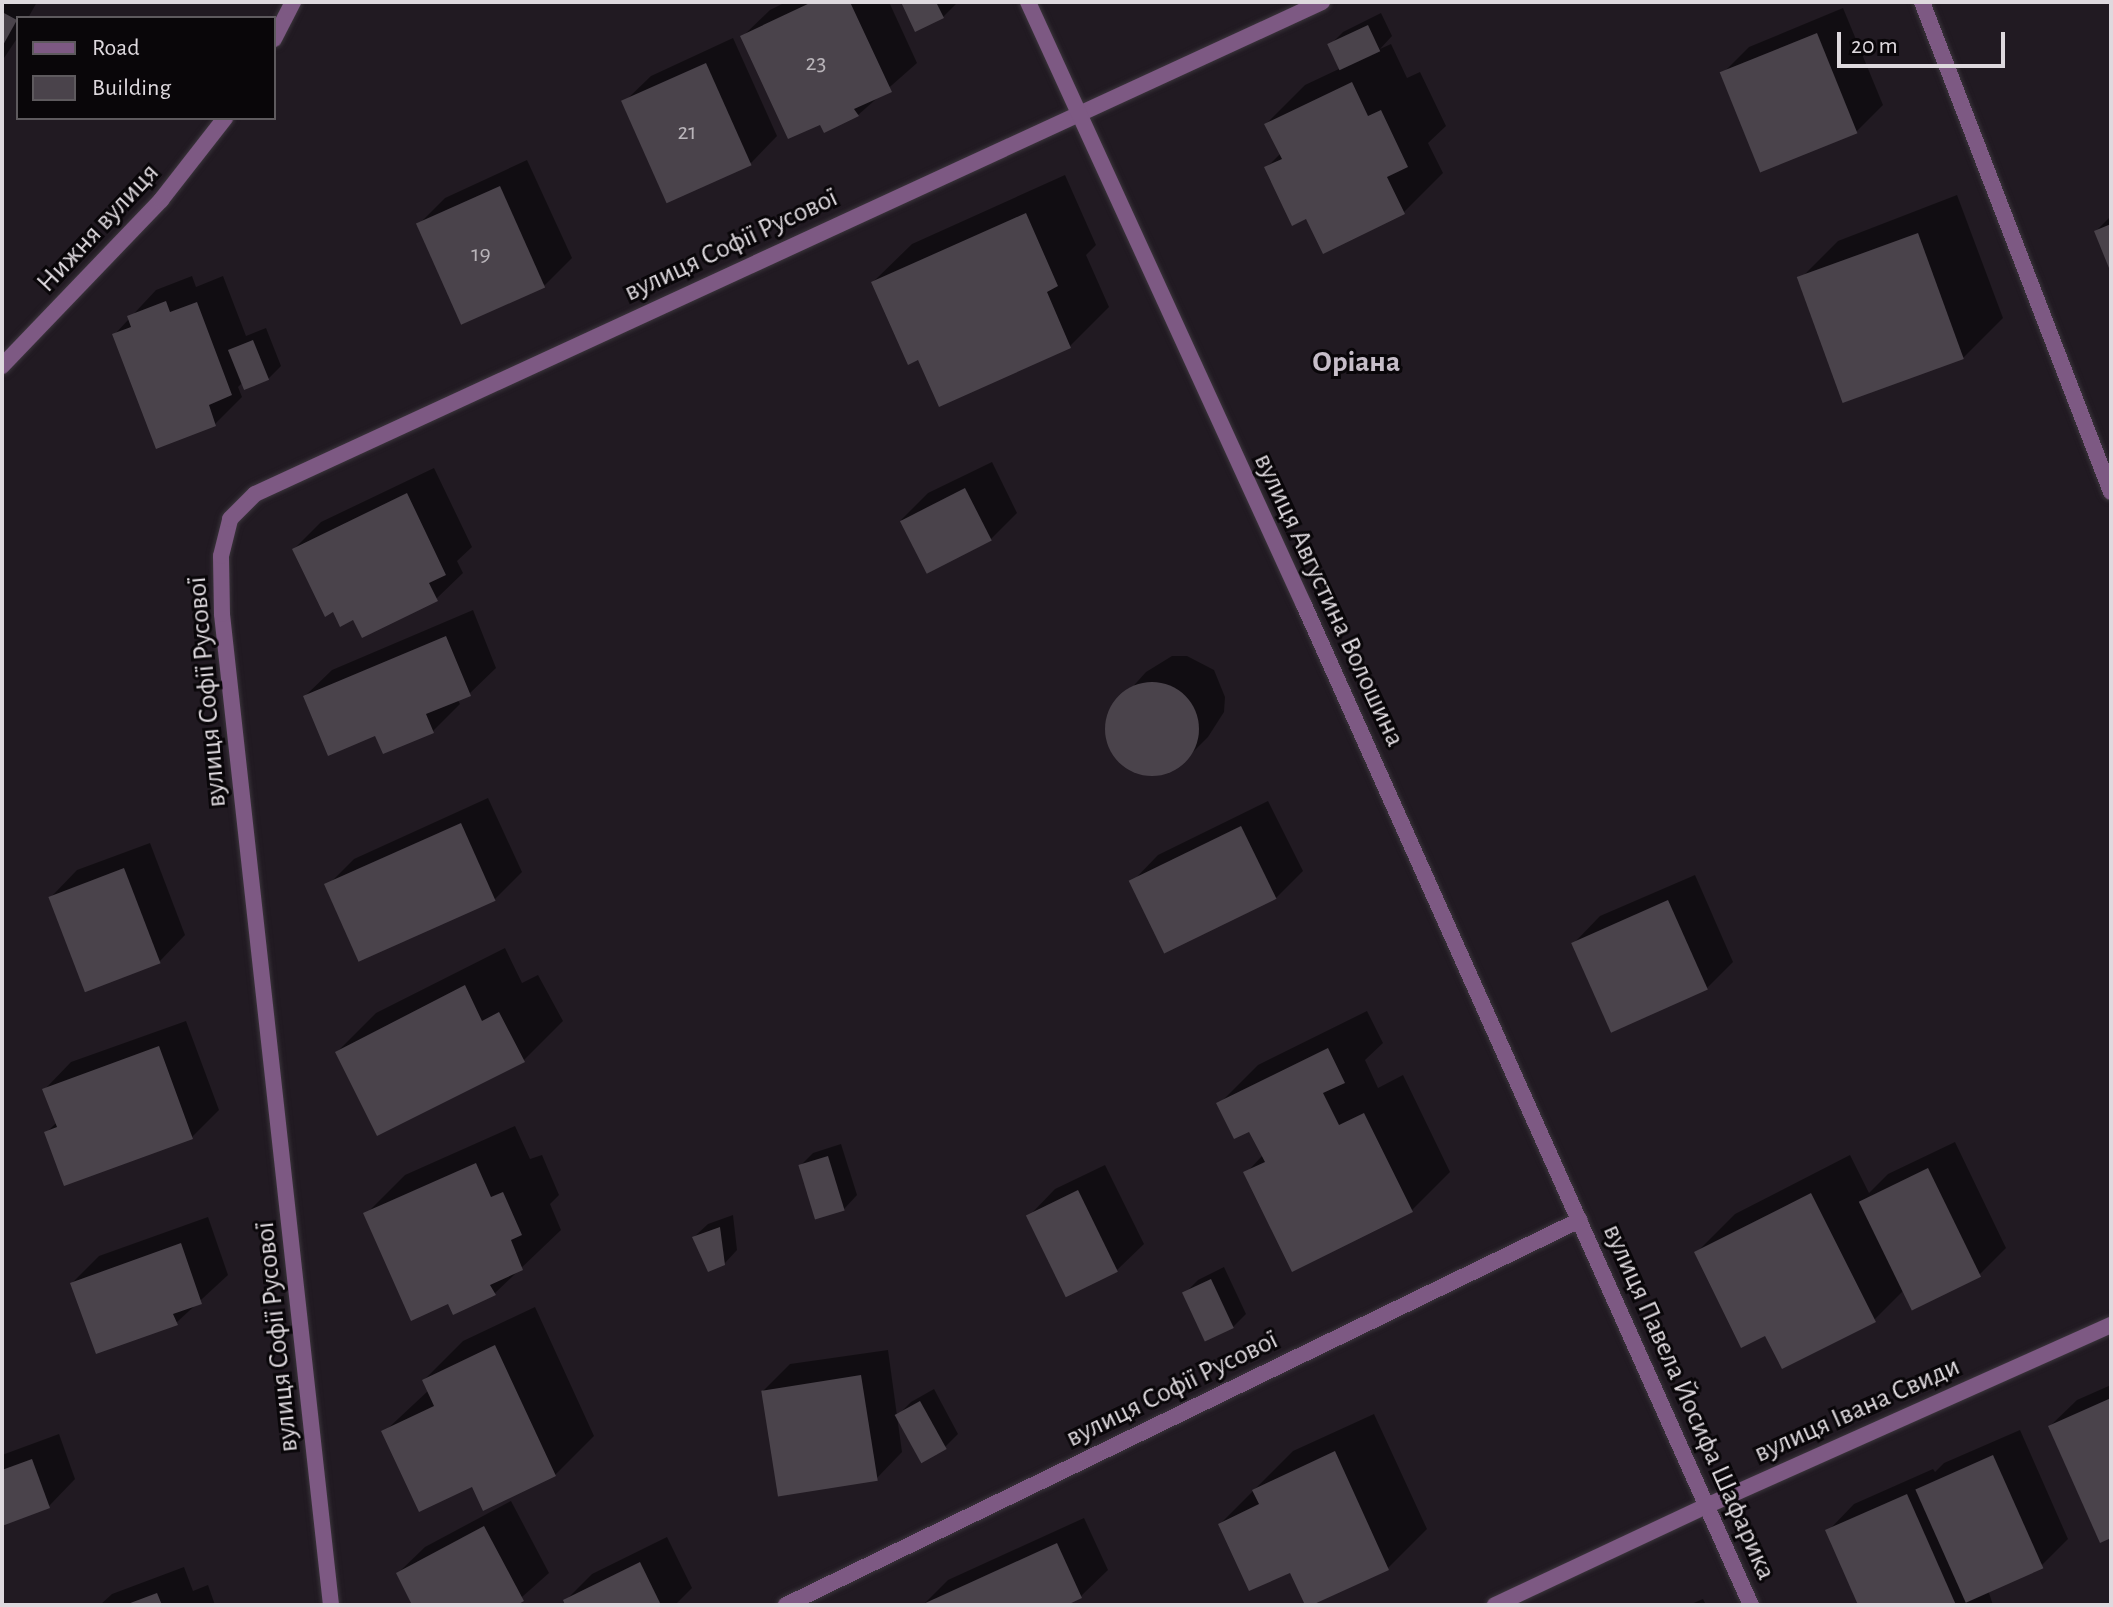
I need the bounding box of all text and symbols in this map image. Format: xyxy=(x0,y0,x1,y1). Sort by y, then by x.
legend xyxy=(16,16,276,120)
scale bar xyxy=(1841,16,2009,66)
text: 20 m xyxy=(1851,34,1898,58)
text: Road xyxy=(92,36,140,60)
house number: 23 xyxy=(806,50,826,78)
text: Building xyxy=(92,76,171,100)
house number: 21 xyxy=(677,119,697,147)
street label: Нижня вулиця xyxy=(30,156,166,300)
street label: вулиця Софії Русової xyxy=(619,181,843,309)
house number: 19 xyxy=(471,241,491,269)
district label: Оріана xyxy=(1312,344,1400,380)
street label: вулиця Августина Волошина xyxy=(1246,448,1412,752)
street label: вулиця Софії Русової xyxy=(180,575,234,809)
street label: вулиця Павела Йосифа Шафарика xyxy=(1595,1219,1783,1585)
street label: вулиця Софії Русової xyxy=(248,1220,306,1454)
street label: вулиця Софії Русової xyxy=(1061,1323,1283,1455)
street label: вулиця Івана Свиди xyxy=(1749,1350,1965,1470)

